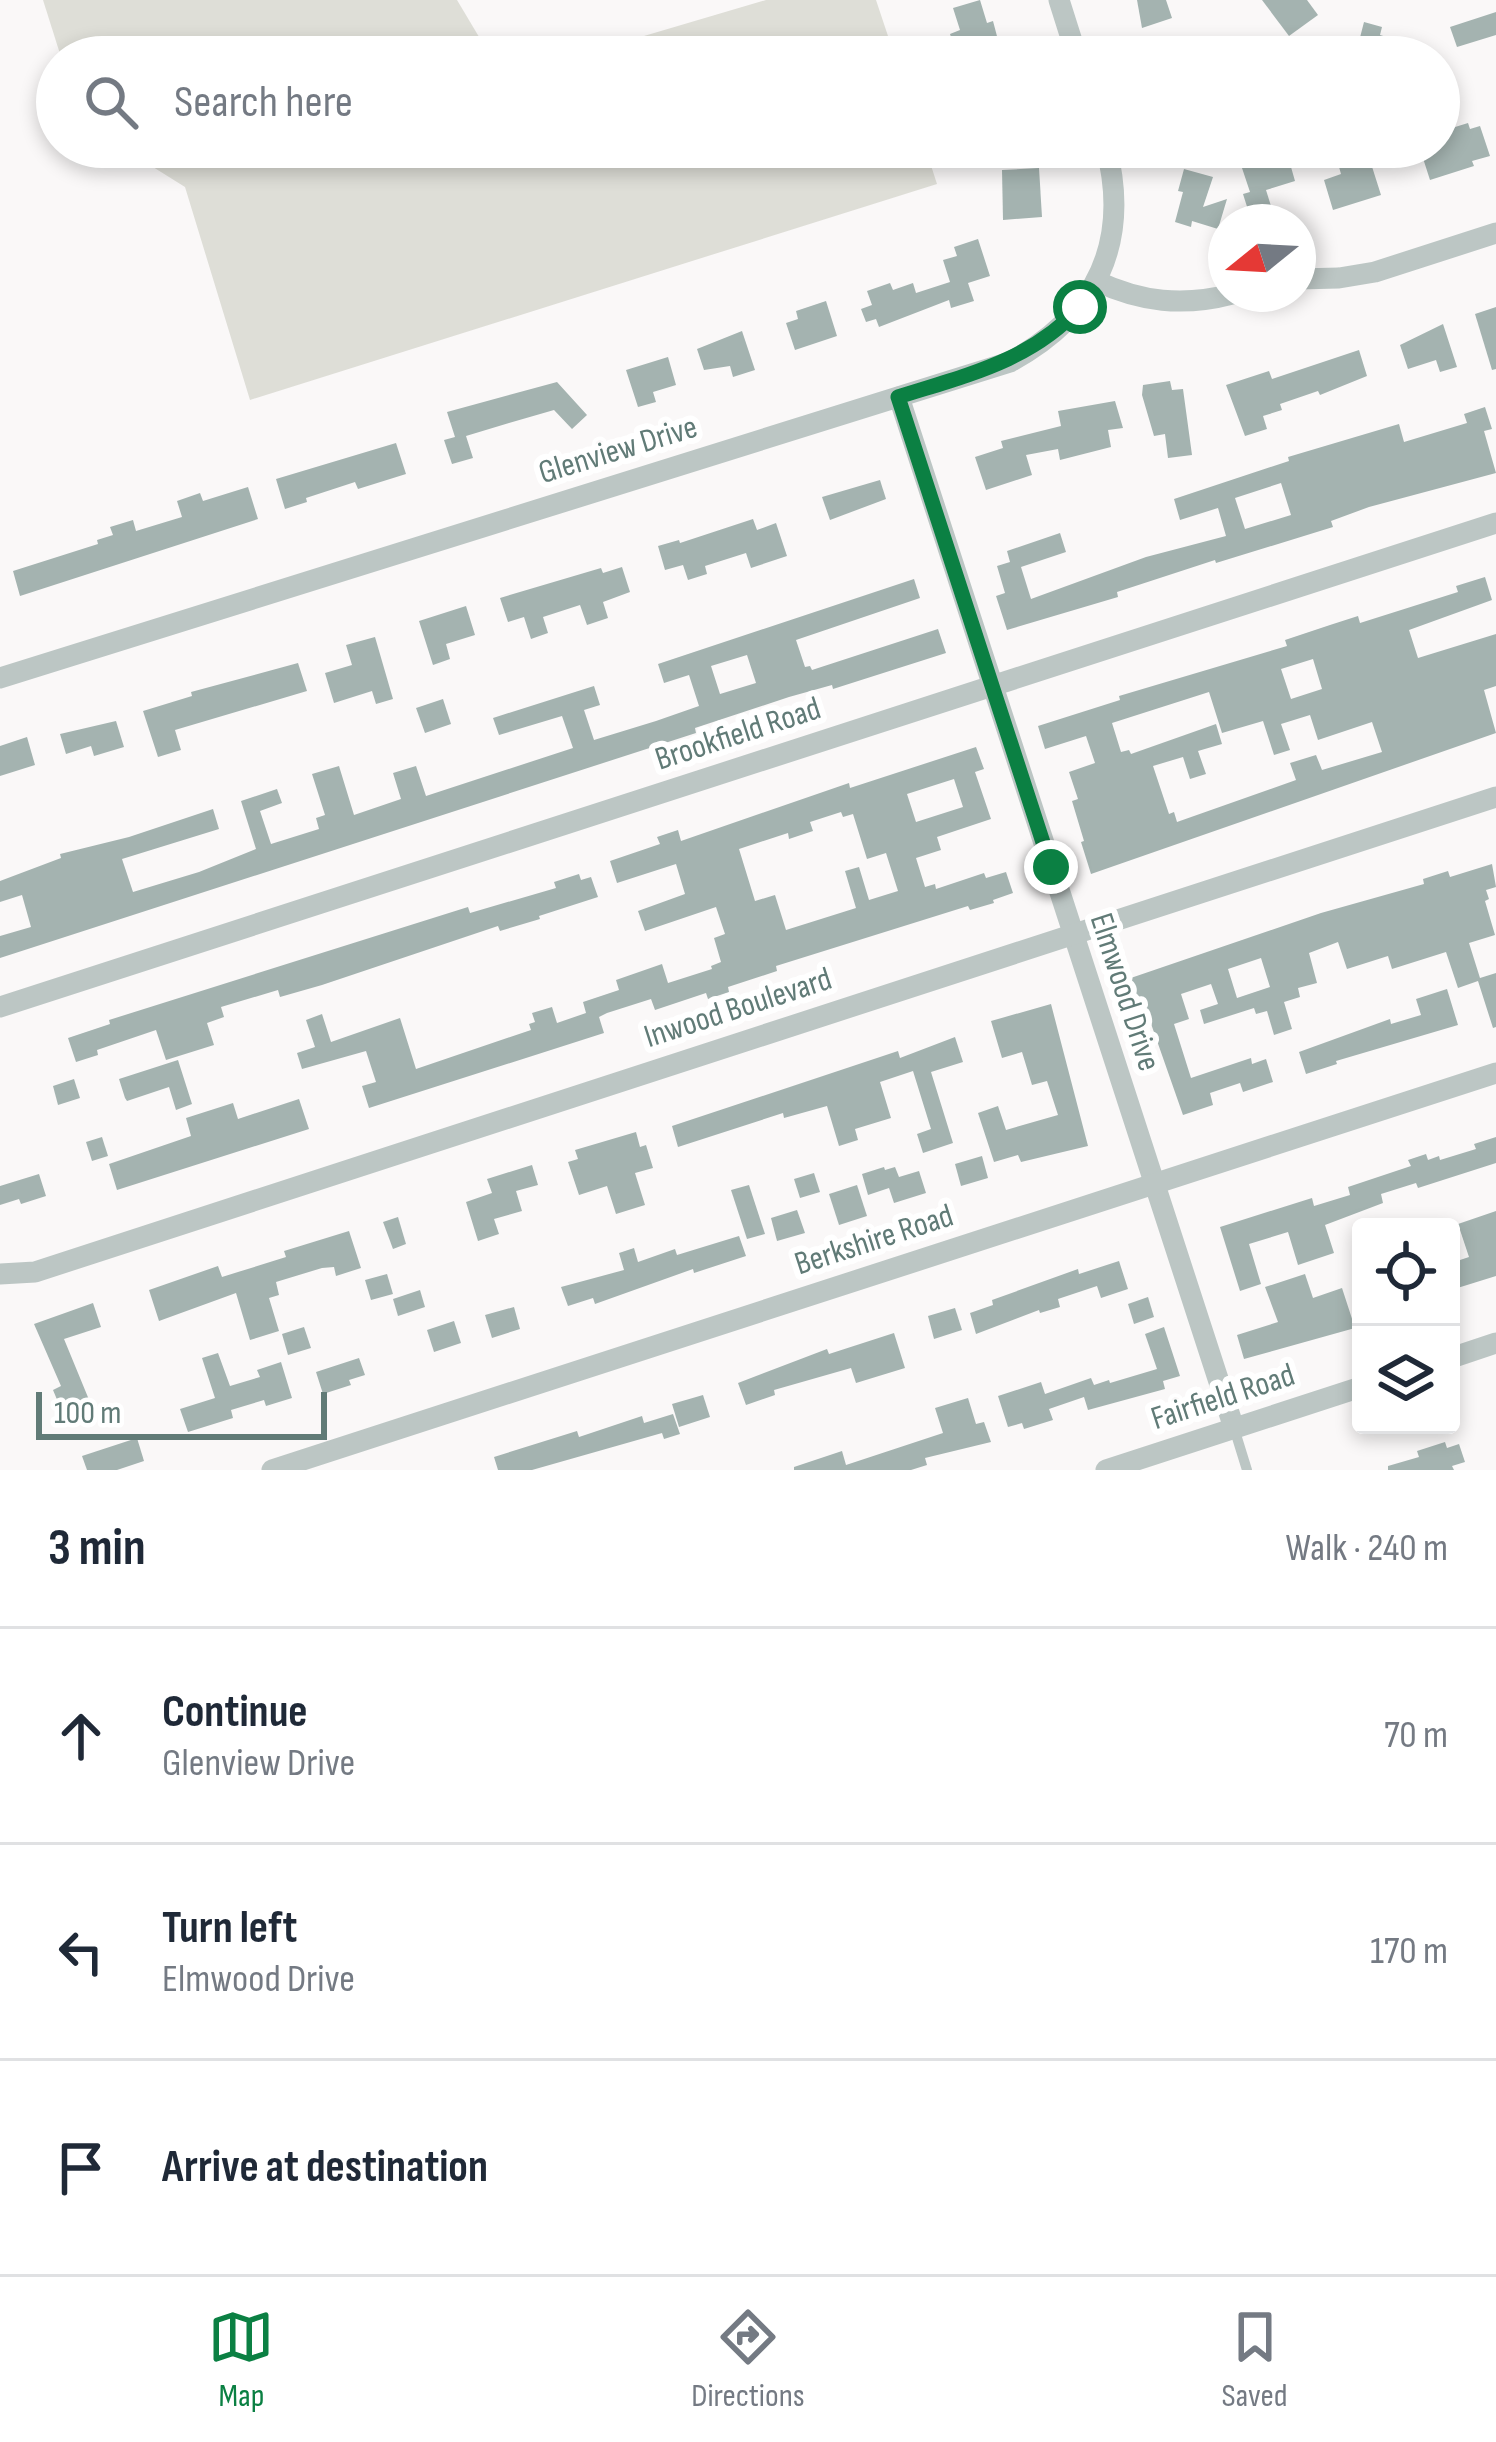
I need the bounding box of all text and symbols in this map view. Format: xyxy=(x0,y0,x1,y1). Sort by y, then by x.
search box xyxy=(36,36,1460,168)
icon: search xyxy=(78,69,144,135)
text: Search here xyxy=(174,75,353,130)
north arrow xyxy=(1208,204,1316,312)
route start xyxy=(1053,280,1107,334)
street label: Glenview Drive xyxy=(534,407,702,493)
street label: Brookfield Road xyxy=(650,688,826,780)
route end xyxy=(1024,840,1078,894)
street label: Elmwood Drive xyxy=(1081,908,1169,1076)
street label: Inwood Boulevard xyxy=(639,959,837,1057)
street label: Berkshire Road xyxy=(790,1196,958,1284)
map controls xyxy=(1352,1218,1460,1434)
button: locate xyxy=(1352,1218,1460,1326)
button: layers xyxy=(1352,1326,1460,1434)
street label: Fairfield Road xyxy=(1146,1355,1300,1439)
scale bar xyxy=(36,1386,327,1439)
text: 100 m xyxy=(54,1393,121,1433)
text: 3 min xyxy=(48,1518,146,1579)
text: Walk · 240 m xyxy=(1286,1525,1448,1572)
text: Continue xyxy=(162,1685,308,1740)
icon: ahead xyxy=(48,1703,114,1769)
text: 70 m xyxy=(1384,1712,1448,1759)
text: Glenview Drive xyxy=(162,1740,355,1787)
text: Turn left xyxy=(162,1901,297,1956)
icon: left xyxy=(48,1919,114,1985)
text: 170 m xyxy=(1370,1928,1448,1975)
text: Elmwood Drive xyxy=(162,1956,355,2003)
icon: arrive xyxy=(48,2135,114,2201)
text: Arrive at destination xyxy=(162,2140,488,2195)
tab: Map xyxy=(208,2304,274,2416)
tab: Directions xyxy=(691,2304,805,2416)
tab: Saved xyxy=(1221,2304,1288,2416)

